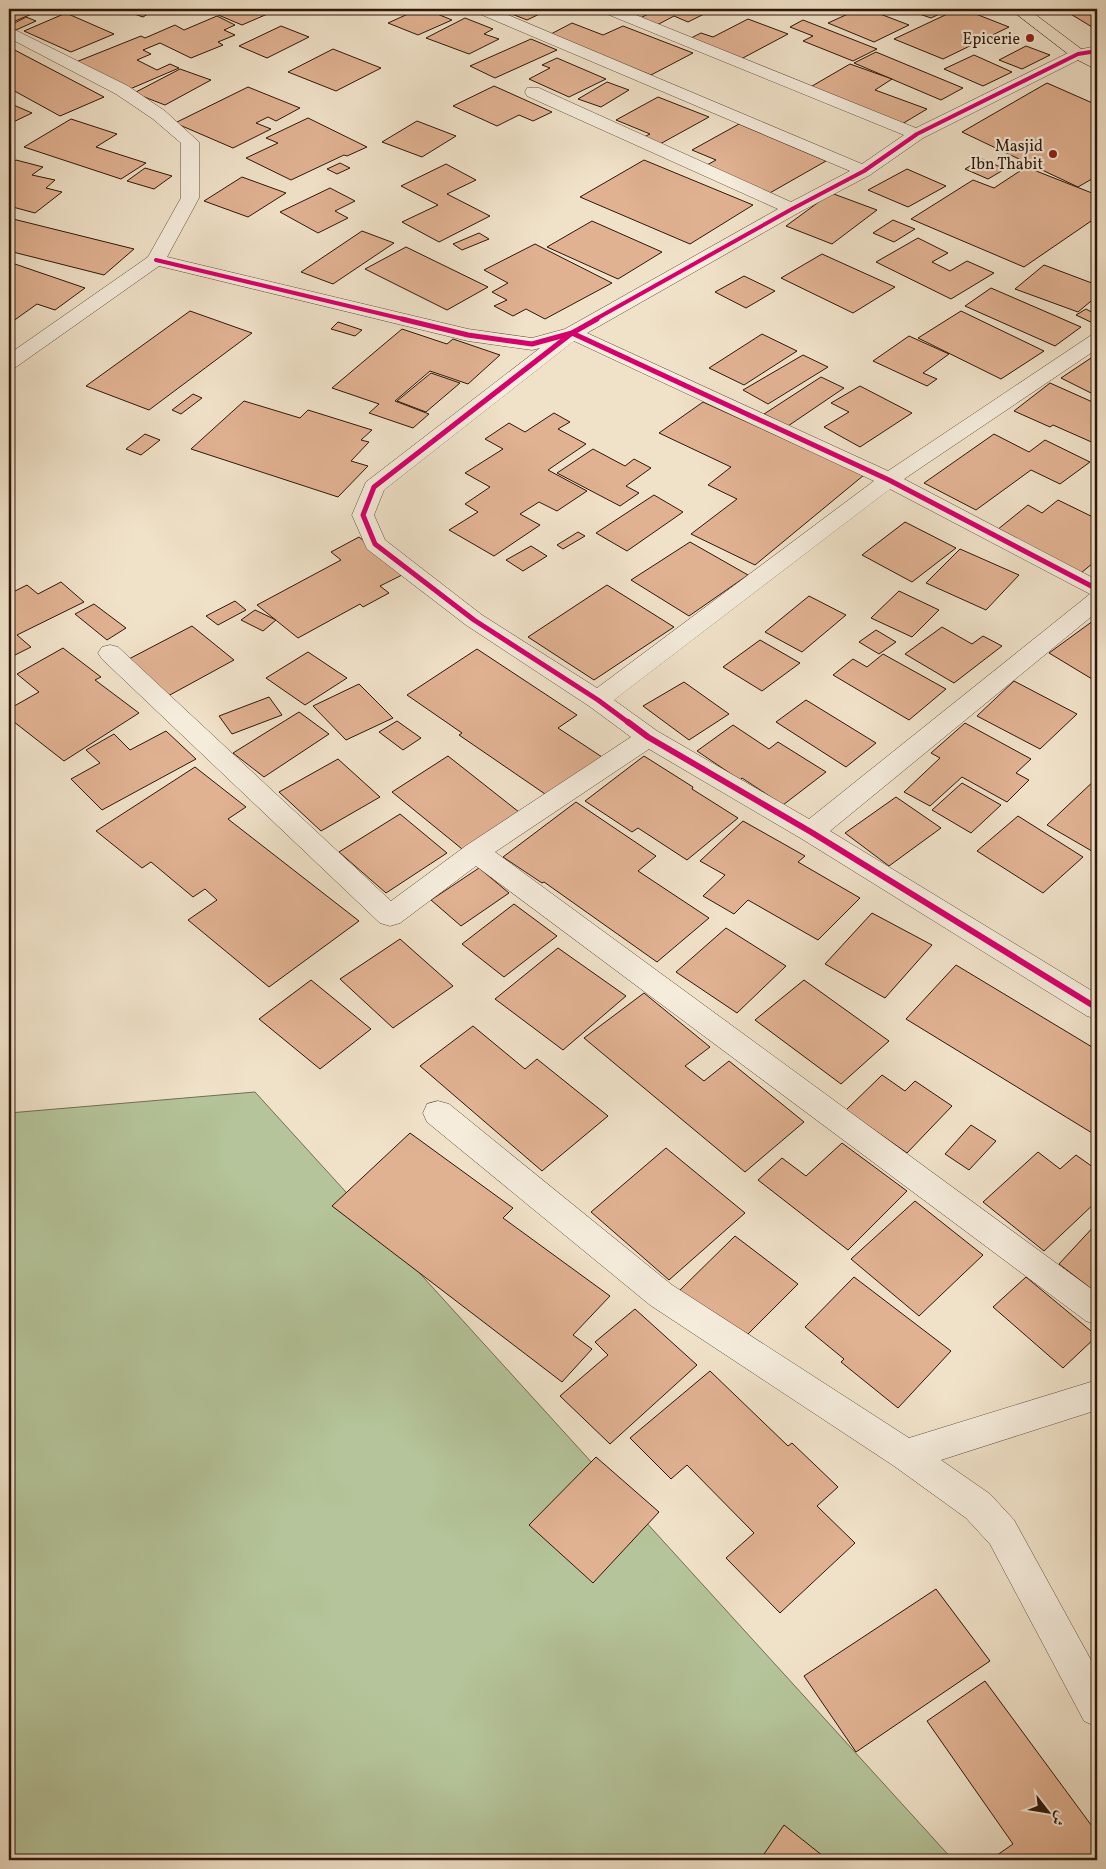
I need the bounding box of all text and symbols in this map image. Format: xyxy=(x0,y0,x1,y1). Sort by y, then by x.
place label: Epicerie xyxy=(963,29,1020,51)
marker: Epicerie xyxy=(1024,32,1036,44)
place label: Masjid Ibn Thabit xyxy=(971,136,1043,176)
marker: Masjid Ibn Thabit xyxy=(1047,148,1059,160)
north arrow xyxy=(1024,1786,1074,1836)
text: ش xyxy=(1046,1807,1070,1829)

